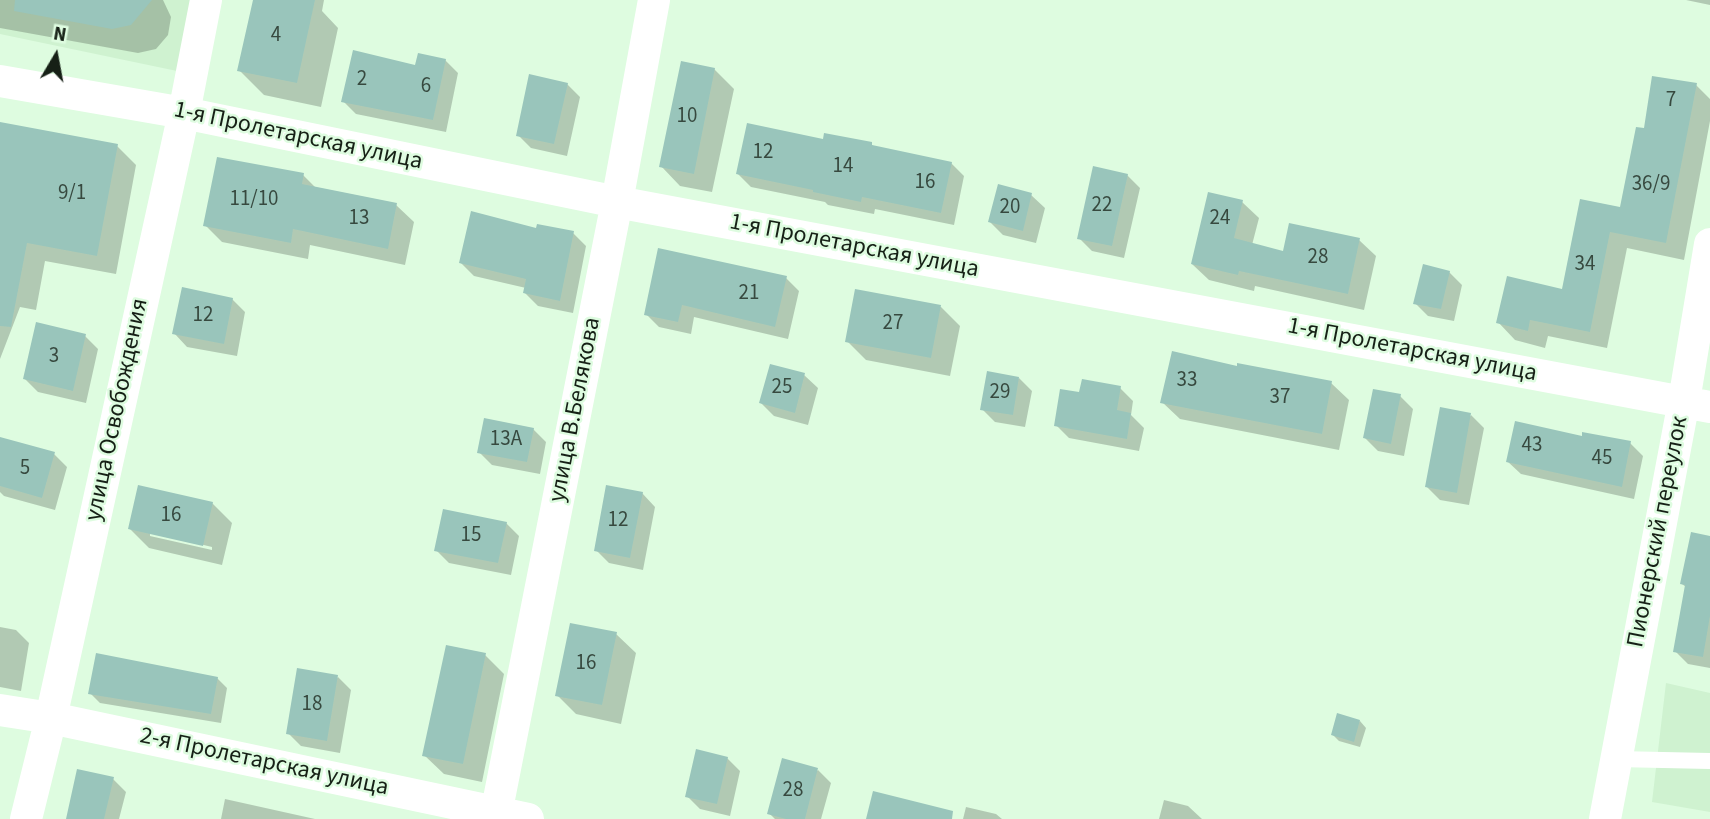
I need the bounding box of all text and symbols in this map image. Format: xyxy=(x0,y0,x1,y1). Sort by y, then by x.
text: N xyxy=(51,20,68,49)
north arrow xyxy=(21,21,91,91)
house number: 4 xyxy=(271,23,281,49)
house number: 2 xyxy=(357,67,367,93)
house number: 6 xyxy=(421,74,431,100)
house number: 7 xyxy=(1666,88,1676,114)
street label: 1-я Пролетарская улица xyxy=(171,97,425,177)
house number: 10 xyxy=(677,104,697,130)
house number: 12 xyxy=(753,140,773,166)
house number: 14 xyxy=(833,154,853,180)
house number: 16 xyxy=(915,170,935,196)
house number: 36/9 xyxy=(1632,172,1670,198)
house number: 9/1 xyxy=(58,181,86,207)
house number: 11/10 xyxy=(229,187,279,213)
house number: 22 xyxy=(1092,193,1112,219)
house number: 20 xyxy=(1000,195,1020,221)
house number: 13 xyxy=(349,206,369,232)
house number: 24 xyxy=(1210,206,1230,232)
street label: 1-я Пролетарская улица xyxy=(727,209,981,285)
house number: 28 xyxy=(1308,245,1328,271)
house number: 34 xyxy=(1575,252,1595,278)
house number: 21 xyxy=(739,281,759,307)
street label: улица Освобождения xyxy=(80,296,156,524)
house number: 12 xyxy=(193,303,213,329)
house number: 27 xyxy=(883,311,903,337)
street label: 1-я Пролетарская улица xyxy=(1285,313,1539,389)
street label: улица В.Белякова xyxy=(544,315,608,505)
house number: 3 xyxy=(49,344,59,370)
house number: 33 xyxy=(1177,368,1197,394)
house number: 25 xyxy=(772,375,792,401)
house number: 29 xyxy=(990,380,1010,406)
house number: 37 xyxy=(1270,385,1290,411)
street label: Пионерский переулок xyxy=(1622,414,1696,650)
house number: 13А xyxy=(490,427,522,453)
house number: 43 xyxy=(1522,433,1542,459)
house number: 45 xyxy=(1592,446,1612,472)
house number: 5 xyxy=(20,456,30,482)
house number: 16 xyxy=(161,503,181,529)
house number: 12 xyxy=(608,508,628,534)
house number: 15 xyxy=(461,523,481,549)
house number: 16 xyxy=(576,651,596,677)
house number: 18 xyxy=(302,692,322,718)
street label: 2-я Пролетарская улица xyxy=(137,723,391,803)
house number: 28 xyxy=(783,778,803,804)

